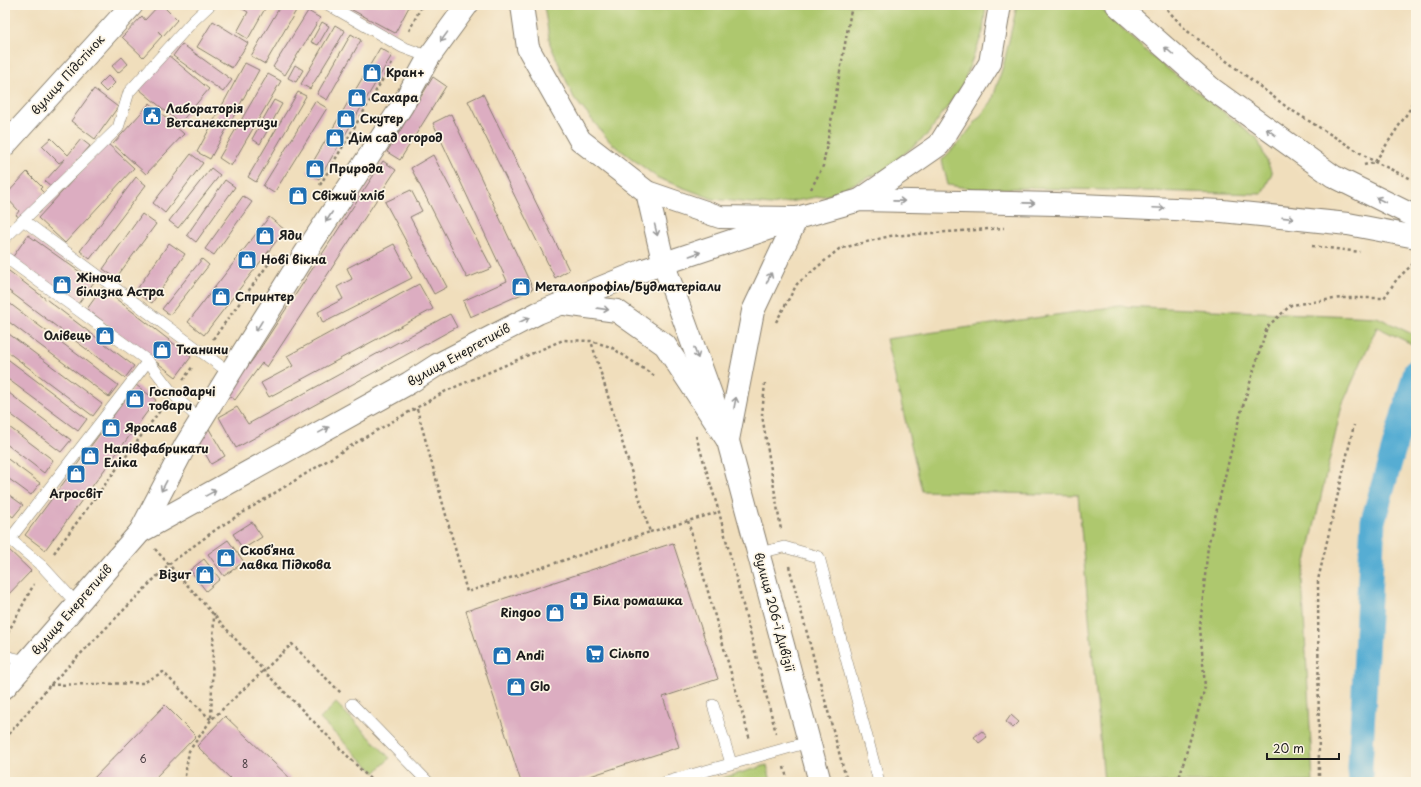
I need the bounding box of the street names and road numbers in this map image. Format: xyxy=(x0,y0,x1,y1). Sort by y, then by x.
street label: вулиця Підстінок xyxy=(26,30,109,118)
street label: вулиця Енергетиків xyxy=(404,318,513,390)
street label: вулиця 206-ї Дивізії xyxy=(750,550,800,674)
street label: вулиця Енергетиків xyxy=(27,560,116,659)

